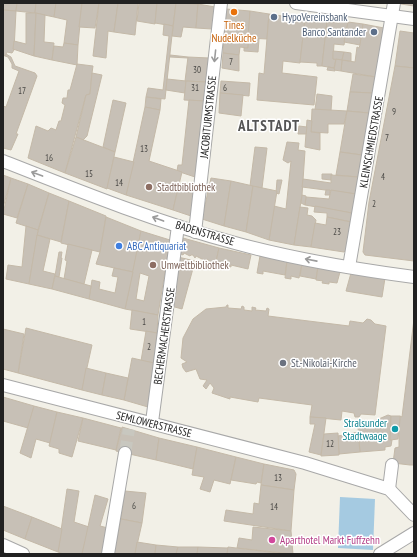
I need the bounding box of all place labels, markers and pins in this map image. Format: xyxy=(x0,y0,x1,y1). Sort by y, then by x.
marker: Tines Nudelküche xyxy=(229,7,239,17)
place label: HypoVereinsbank xyxy=(282,10,348,24)
marker: HypoVereinsbank xyxy=(269,12,279,22)
place label: Tines Nudelküche xyxy=(212,18,257,45)
place label: Banco Santander xyxy=(302,25,366,39)
marker: Banco Santander xyxy=(369,27,379,37)
place label: Stadtbibliothek xyxy=(157,180,216,194)
marker: Stadtbibliothek xyxy=(144,182,154,192)
place label: ABC Antiquariat xyxy=(127,239,186,253)
marker: ABC Antiquariat xyxy=(114,241,124,251)
place label: Umweltbibliothek xyxy=(161,258,229,272)
marker: Umweltbibliothek xyxy=(148,260,158,270)
place label: St.-Nikolai-Kirche xyxy=(291,356,357,370)
marker: St.-Nikolai-Kirche xyxy=(278,358,288,368)
place label: Stralsunder Stadtwaage xyxy=(342,416,387,443)
marker: Stralsunder Stadtwaage xyxy=(390,424,400,434)
place label: Aparthotel Markt Fuffzehn xyxy=(280,533,380,547)
marker: Aparthotel Markt Fuffzehn xyxy=(267,535,277,545)

